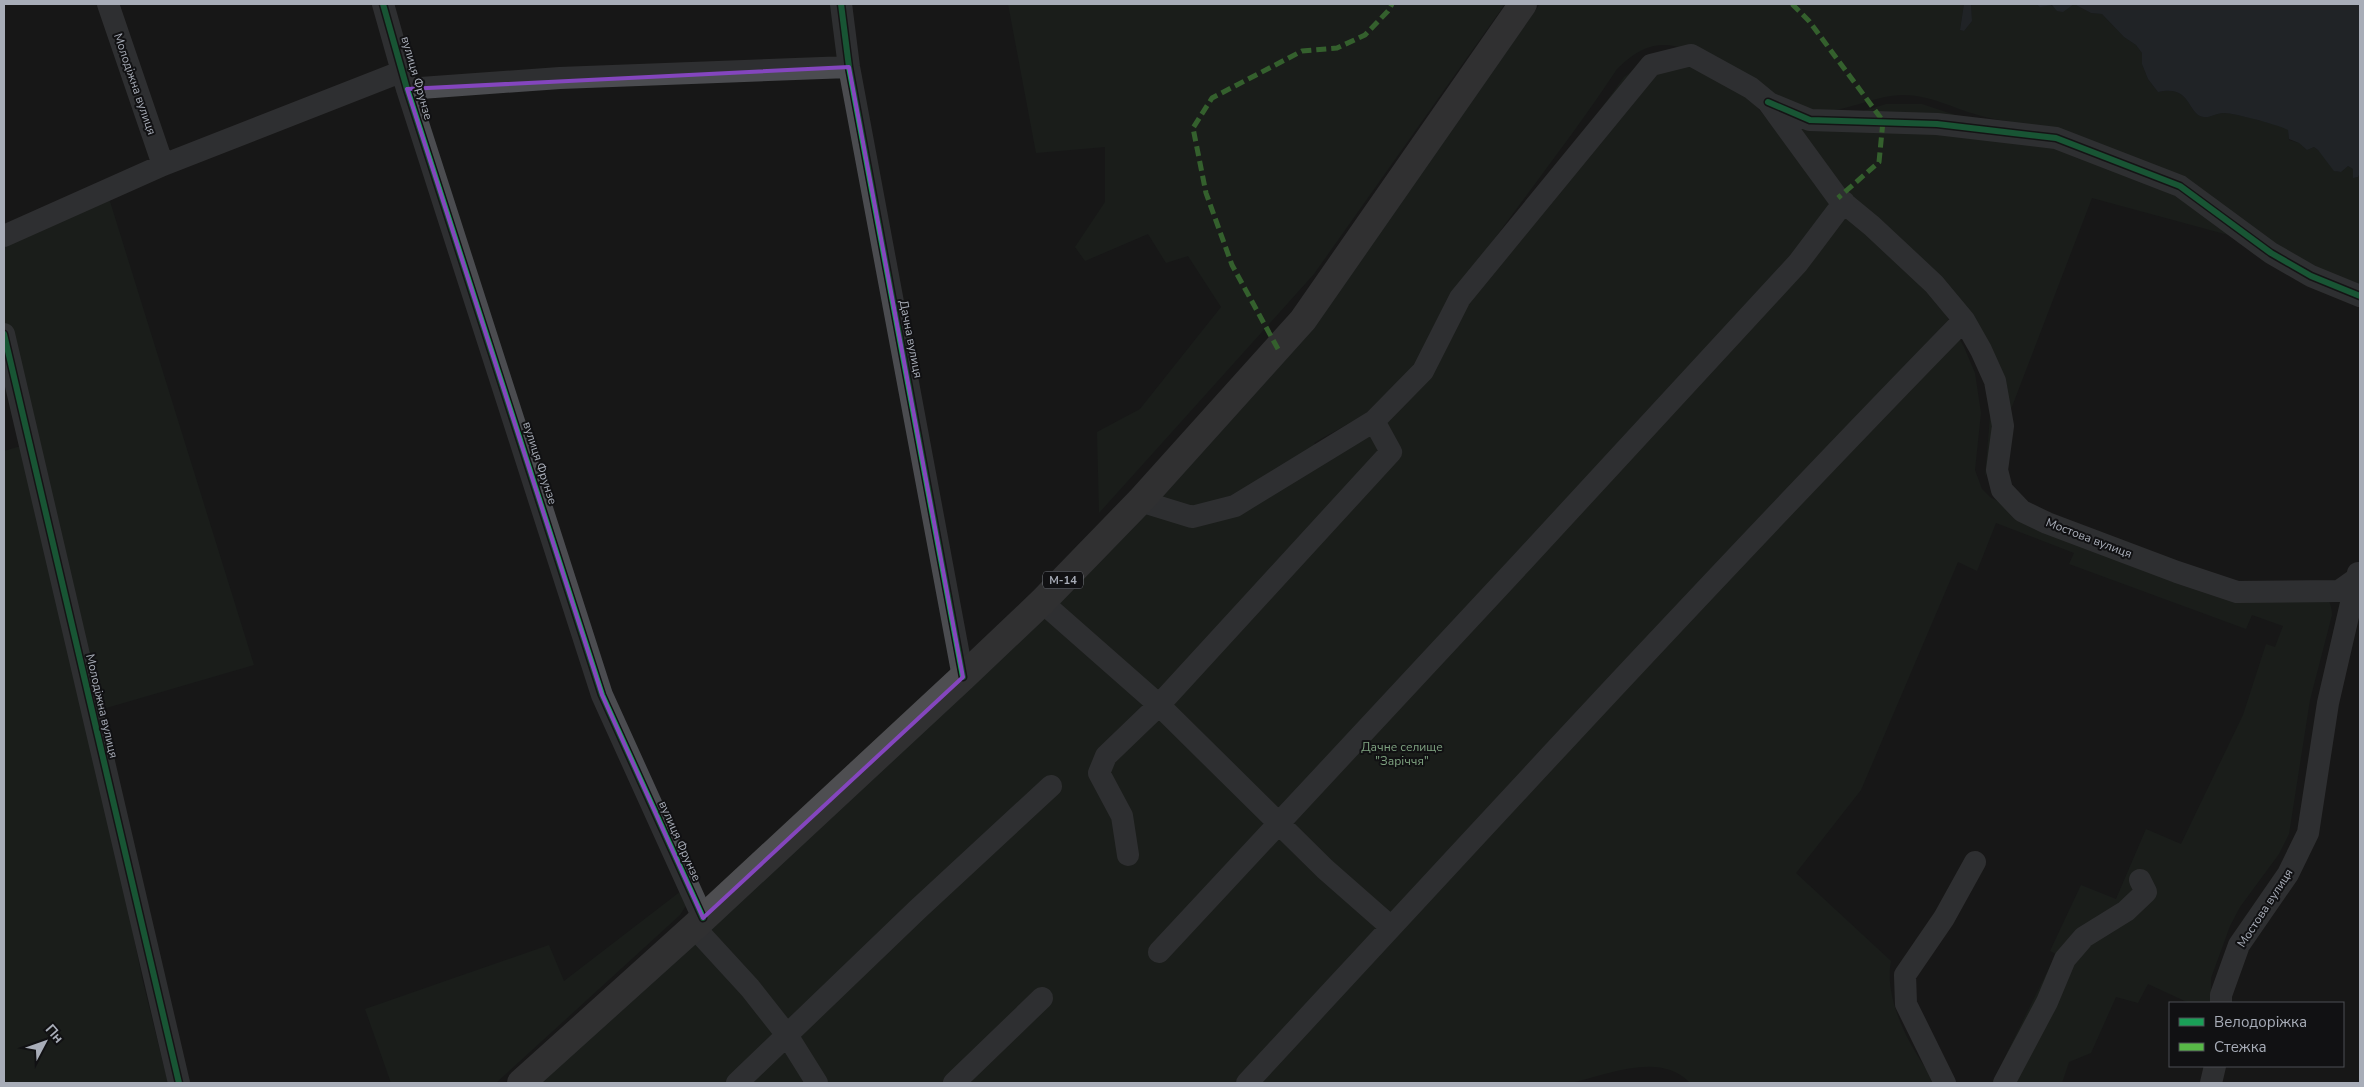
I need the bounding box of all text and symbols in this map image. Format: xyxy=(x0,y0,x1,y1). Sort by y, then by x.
street label: Молодіжна вулиця xyxy=(110,31,160,137)
street label: вулиця Фрунзе xyxy=(397,34,437,122)
street label: Дачна вулиця xyxy=(896,299,926,379)
street label: вулиця Фрунзе xyxy=(519,420,561,506)
street label: Мостова вулиця xyxy=(2044,514,2134,562)
road number: М-14 xyxy=(1043,572,1083,588)
street label: Молодіжна вулиця xyxy=(82,652,122,760)
park label: Дачне селище "Заріччя" xyxy=(1361,739,1443,769)
street label: вулиця Фрунзе xyxy=(655,798,705,884)
street label: Мостова вулиця xyxy=(2234,865,2296,951)
legend xyxy=(2169,1002,2344,1067)
text: Велодоріжка xyxy=(2214,1012,2307,1032)
north arrow xyxy=(20,1017,70,1067)
text: Пн xyxy=(41,1020,68,1047)
text: Стежка xyxy=(2214,1037,2267,1057)

